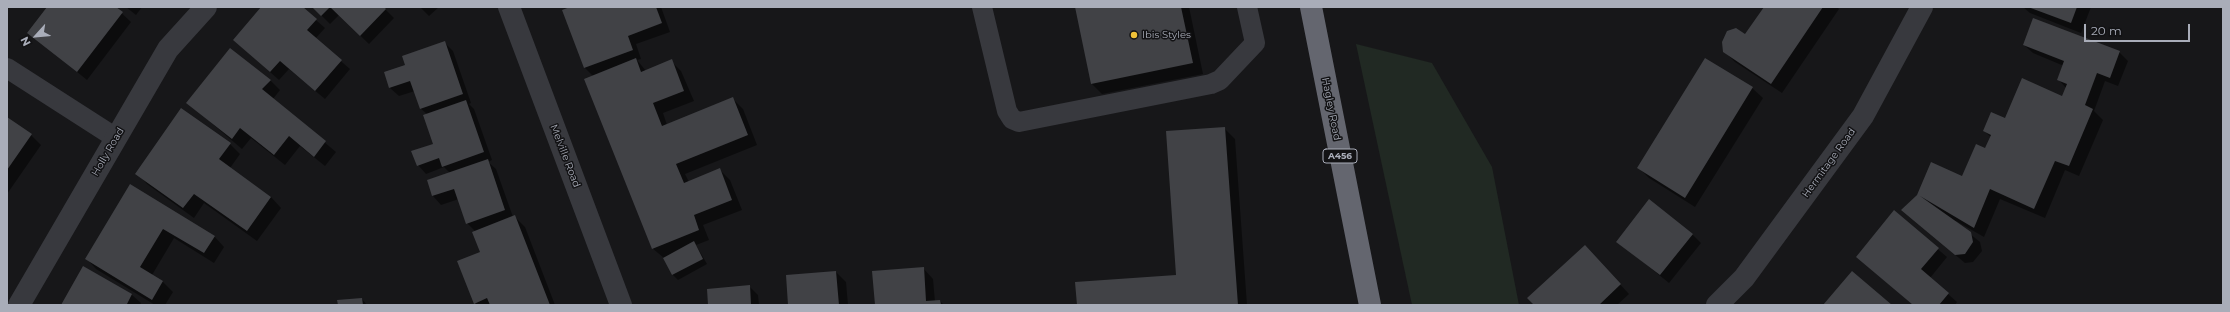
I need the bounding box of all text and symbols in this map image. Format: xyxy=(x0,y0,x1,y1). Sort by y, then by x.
north arrow xyxy=(16,16,56,56)
scale bar xyxy=(2086,16,2192,42)
text: 20 m xyxy=(2091,23,2122,38)
place label: Ibis Styles xyxy=(1142,29,1191,41)
marker: Ibis Styles xyxy=(1129,30,1139,40)
text: N xyxy=(17,34,34,49)
street label: Hagley Road xyxy=(1319,77,1343,141)
street label: Melville Road xyxy=(547,123,583,189)
street label: Holly Road xyxy=(89,126,127,178)
street label: Hermitage Road xyxy=(1800,126,1858,200)
road number: A456 xyxy=(1323,149,1357,163)

